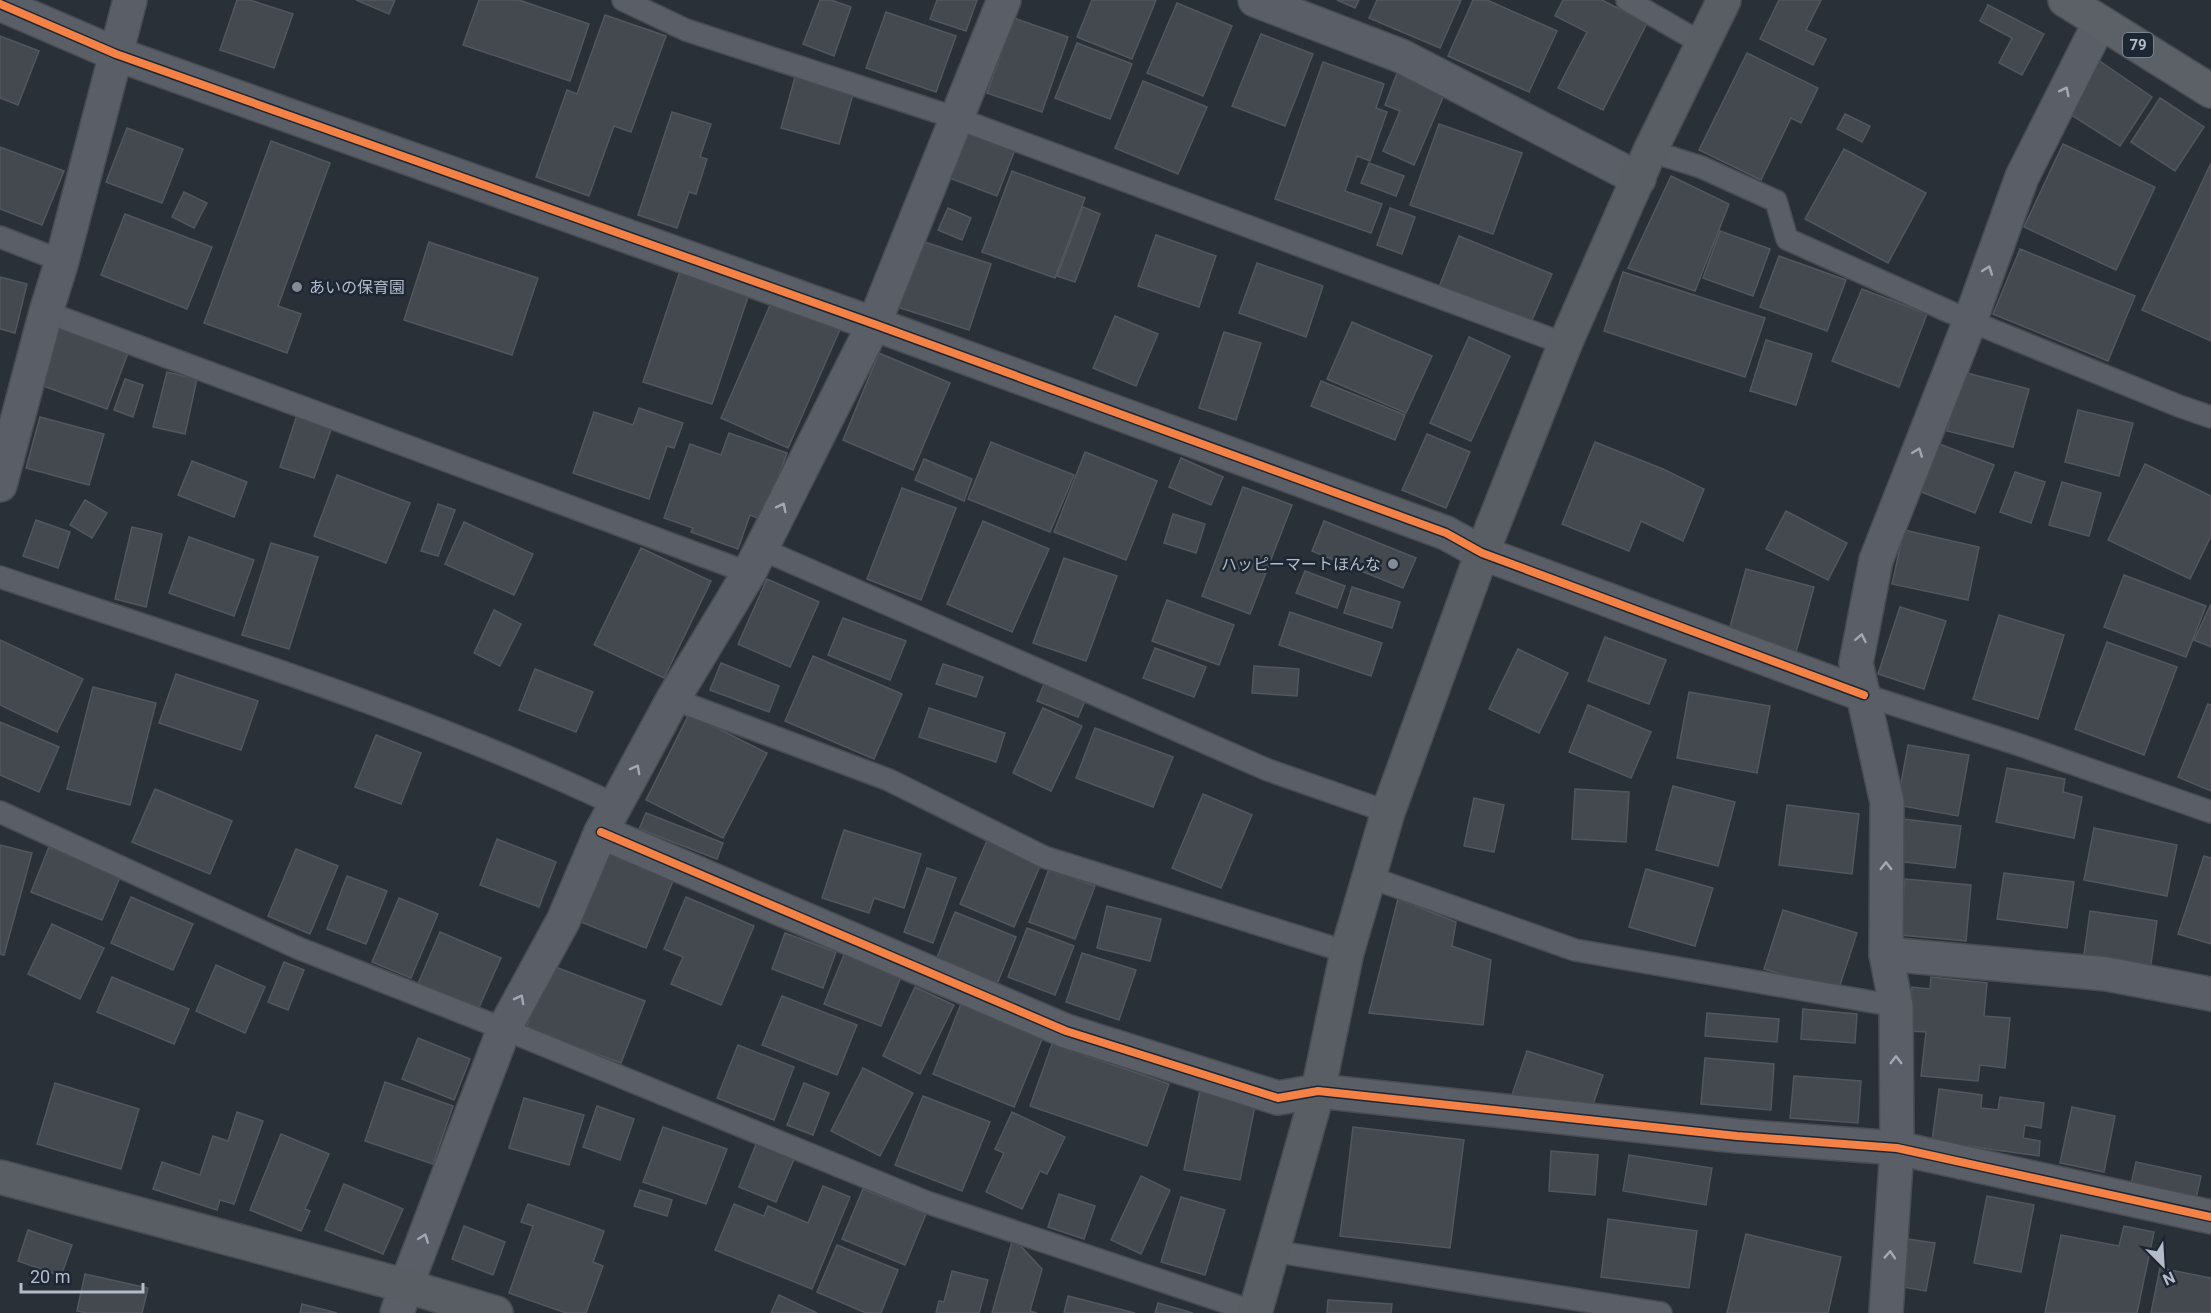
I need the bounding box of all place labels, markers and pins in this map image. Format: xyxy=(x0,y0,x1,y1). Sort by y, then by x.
place label: あいの保育園 xyxy=(309,278,405,297)
marker: あいの保育園 xyxy=(290,280,304,294)
place label: ハッピーマートほんな xyxy=(1221,555,1381,574)
marker: ハッピーマートほんな xyxy=(1386,557,1400,571)

